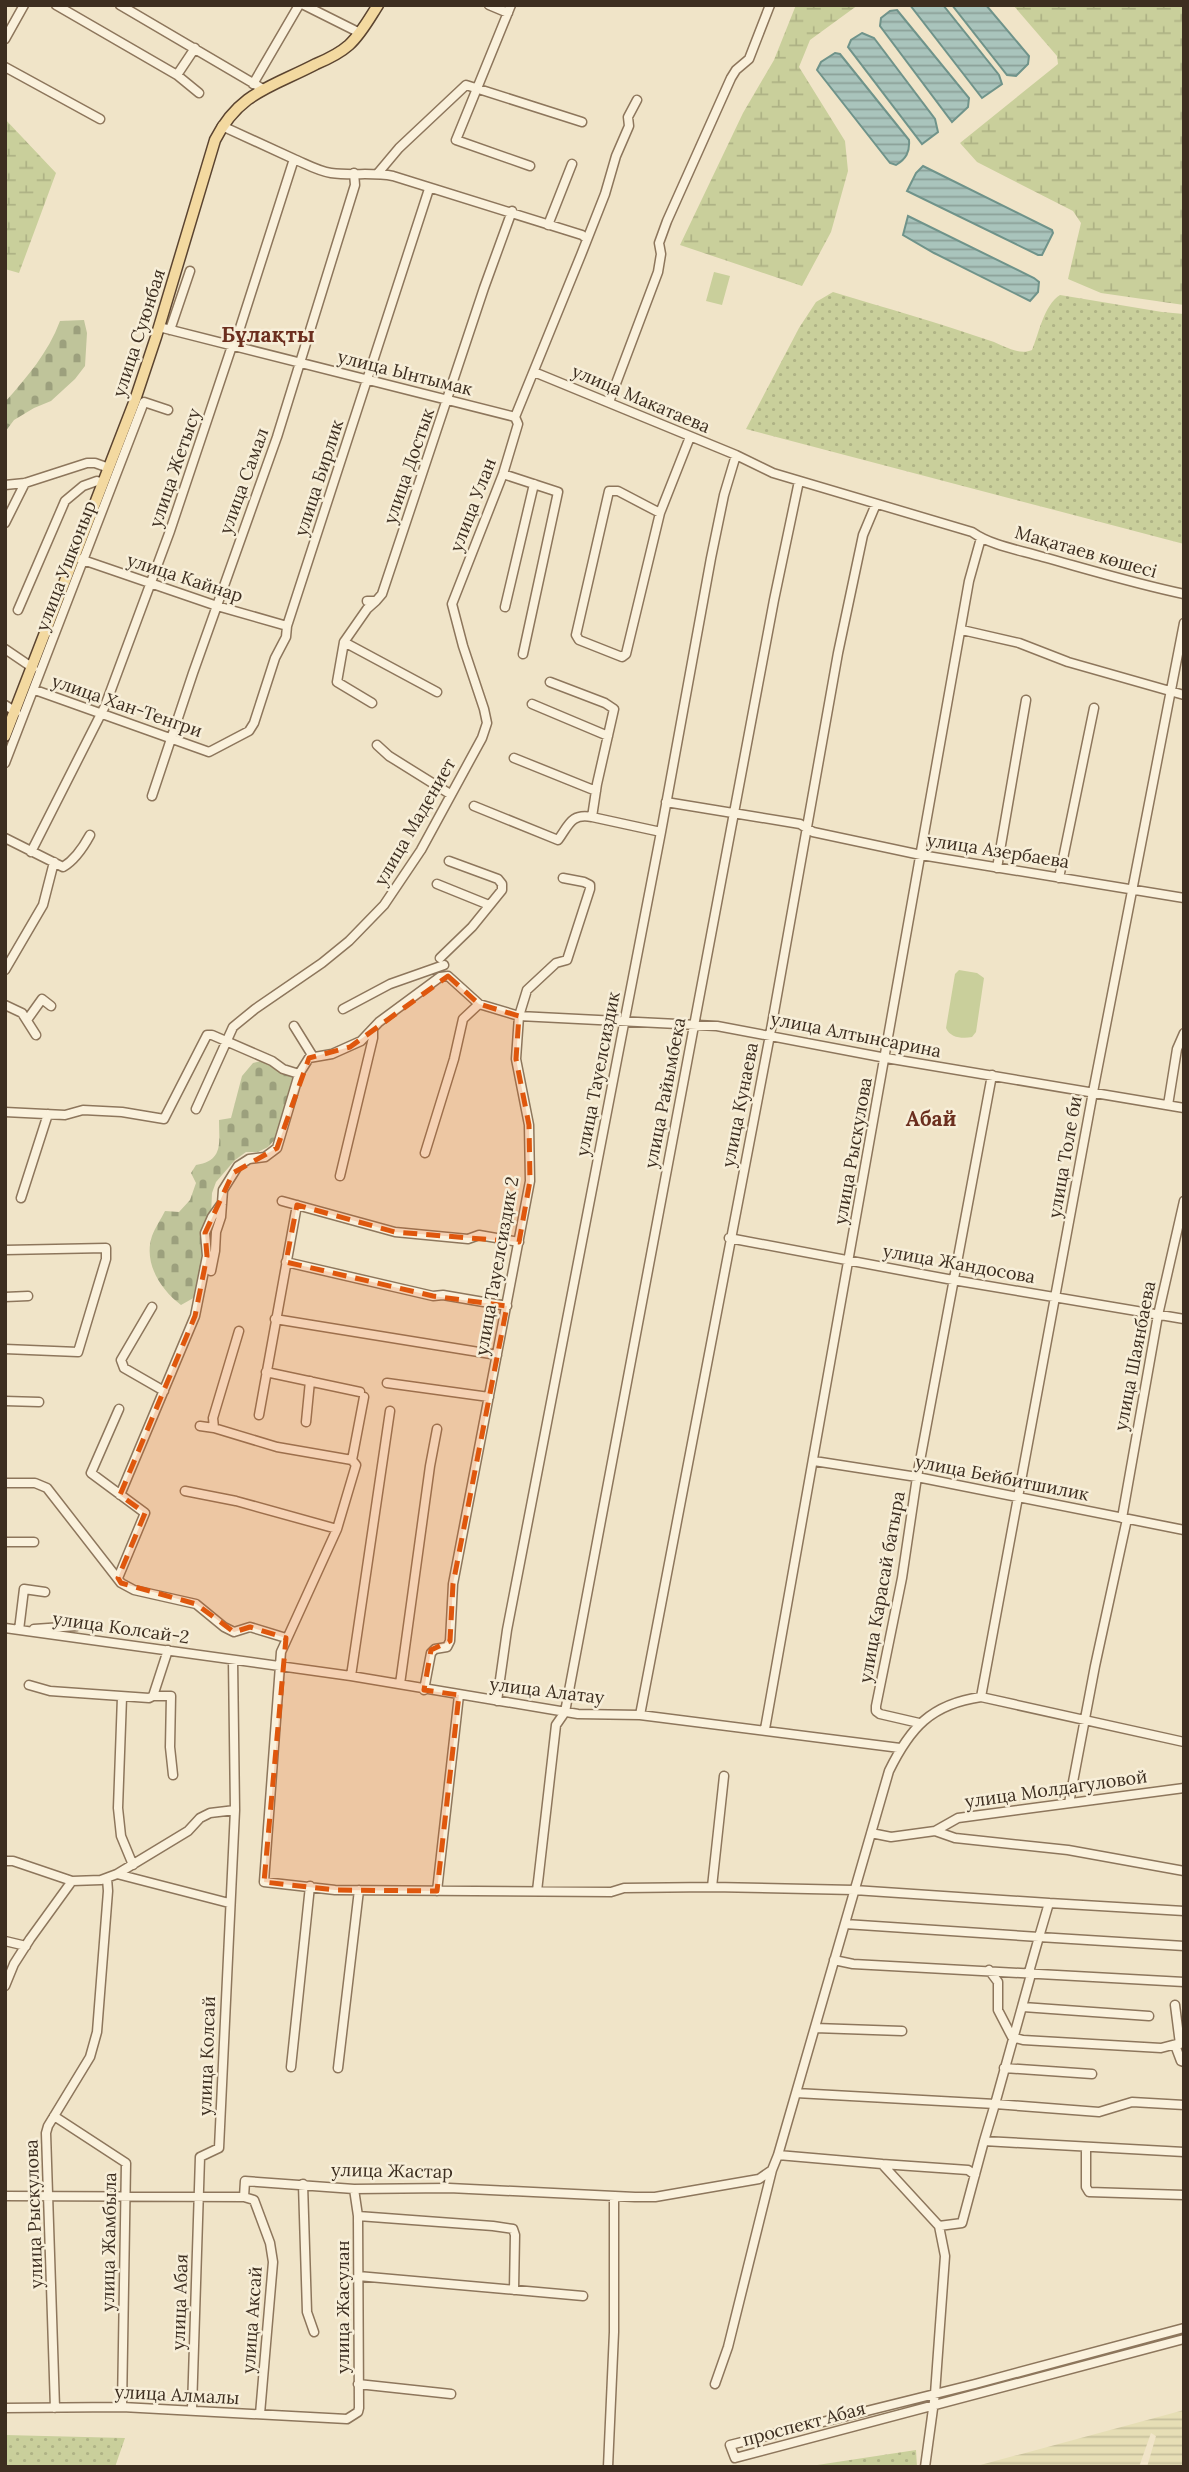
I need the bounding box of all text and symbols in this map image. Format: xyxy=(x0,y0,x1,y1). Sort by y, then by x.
street label: улица Суюнбая xyxy=(107,266,170,400)
district label: Бұлақты xyxy=(221,321,315,348)
street label: улица Ынтымак xyxy=(335,345,475,400)
street label: улица Макатаева xyxy=(569,359,714,438)
street label: улица Жетысу xyxy=(143,405,206,530)
street label: улица Достык xyxy=(378,405,439,527)
street label: улица Бирлик xyxy=(289,416,348,539)
street label: улица Самал xyxy=(214,424,273,537)
street label: улица Улан xyxy=(444,455,501,555)
street label: улица Ушконыр xyxy=(30,497,101,634)
street label: Мақатаев көшесі xyxy=(1012,520,1160,583)
street label: улица Кайнар xyxy=(124,548,246,607)
street label: улица Хан-Тенгри xyxy=(49,669,206,742)
street label: улица Мадениет xyxy=(369,754,461,890)
street label: улица Азербаева xyxy=(925,828,1071,873)
street label: улица Тауелсиздик xyxy=(570,989,625,1158)
street label: улица Алтынсарина xyxy=(769,1007,943,1062)
street label: улица Райымбека xyxy=(639,1016,690,1170)
street label: улица Кунаева xyxy=(716,1041,763,1169)
street label: улица Рыскулова xyxy=(828,1075,877,1226)
street label: улица Толе би xyxy=(1042,1094,1087,1220)
district label: Абай xyxy=(906,1105,957,1132)
street label: улица Тауелсиздик 2 xyxy=(469,1175,524,1357)
street label: улица Жандосова xyxy=(881,1239,1037,1288)
street label: улица Шаянбаева xyxy=(1109,1279,1160,1433)
street label: улица Бейбитшилик xyxy=(913,1449,1091,1506)
street label: улица Карасай батыра xyxy=(853,1489,910,1685)
street label: улица Колсай-2 xyxy=(51,1607,191,1648)
street label: улица Алатау xyxy=(488,1672,606,1709)
street label: улица Молдагуловой xyxy=(963,1764,1149,1813)
street label: улица Колсай xyxy=(193,1996,220,2116)
street label: улица Рыскулова xyxy=(19,2139,48,2289)
street label: улица Жастар xyxy=(331,2158,453,2183)
street label: улица Жамбыла xyxy=(96,2172,121,2312)
street label: улица Жасулан xyxy=(331,2240,354,2374)
street label: улица Абая xyxy=(166,2253,193,2351)
street label: улица Аксай xyxy=(236,2266,267,2374)
street label: улица Алмалы xyxy=(114,2380,240,2409)
street label: проспект Абая xyxy=(740,2396,868,2451)

